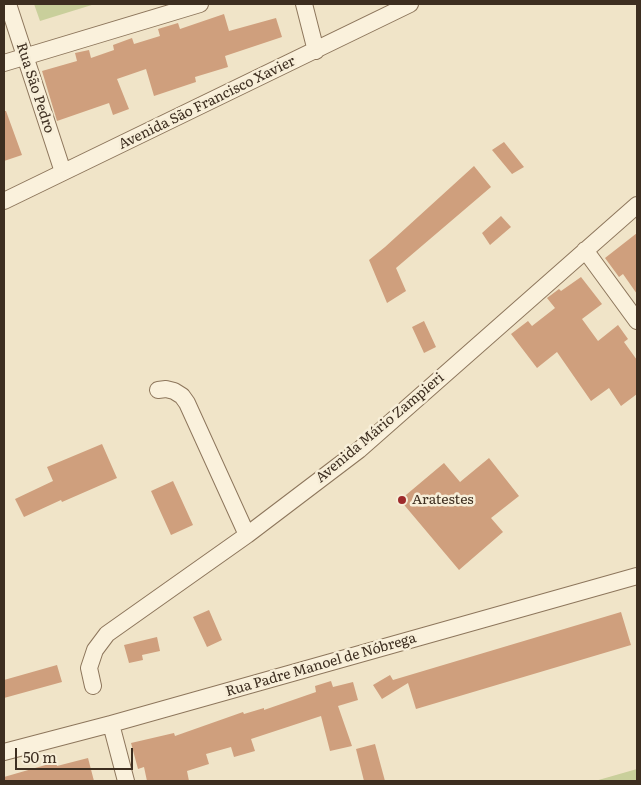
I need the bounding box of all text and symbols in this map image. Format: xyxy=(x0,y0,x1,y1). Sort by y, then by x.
street label: Rua São Pedro xyxy=(12,41,58,135)
street label: Avenida São Francisco Xavier xyxy=(116,53,298,153)
street label: Avenida Mário Zampieri xyxy=(312,369,448,487)
place label: Aratestes xyxy=(412,492,474,508)
marker: Aratestes xyxy=(396,494,408,506)
street label: Rua Padre Manoel de Nóbrega xyxy=(224,630,418,700)
scale bar xyxy=(18,738,135,770)
text: 50 m xyxy=(23,745,57,768)

